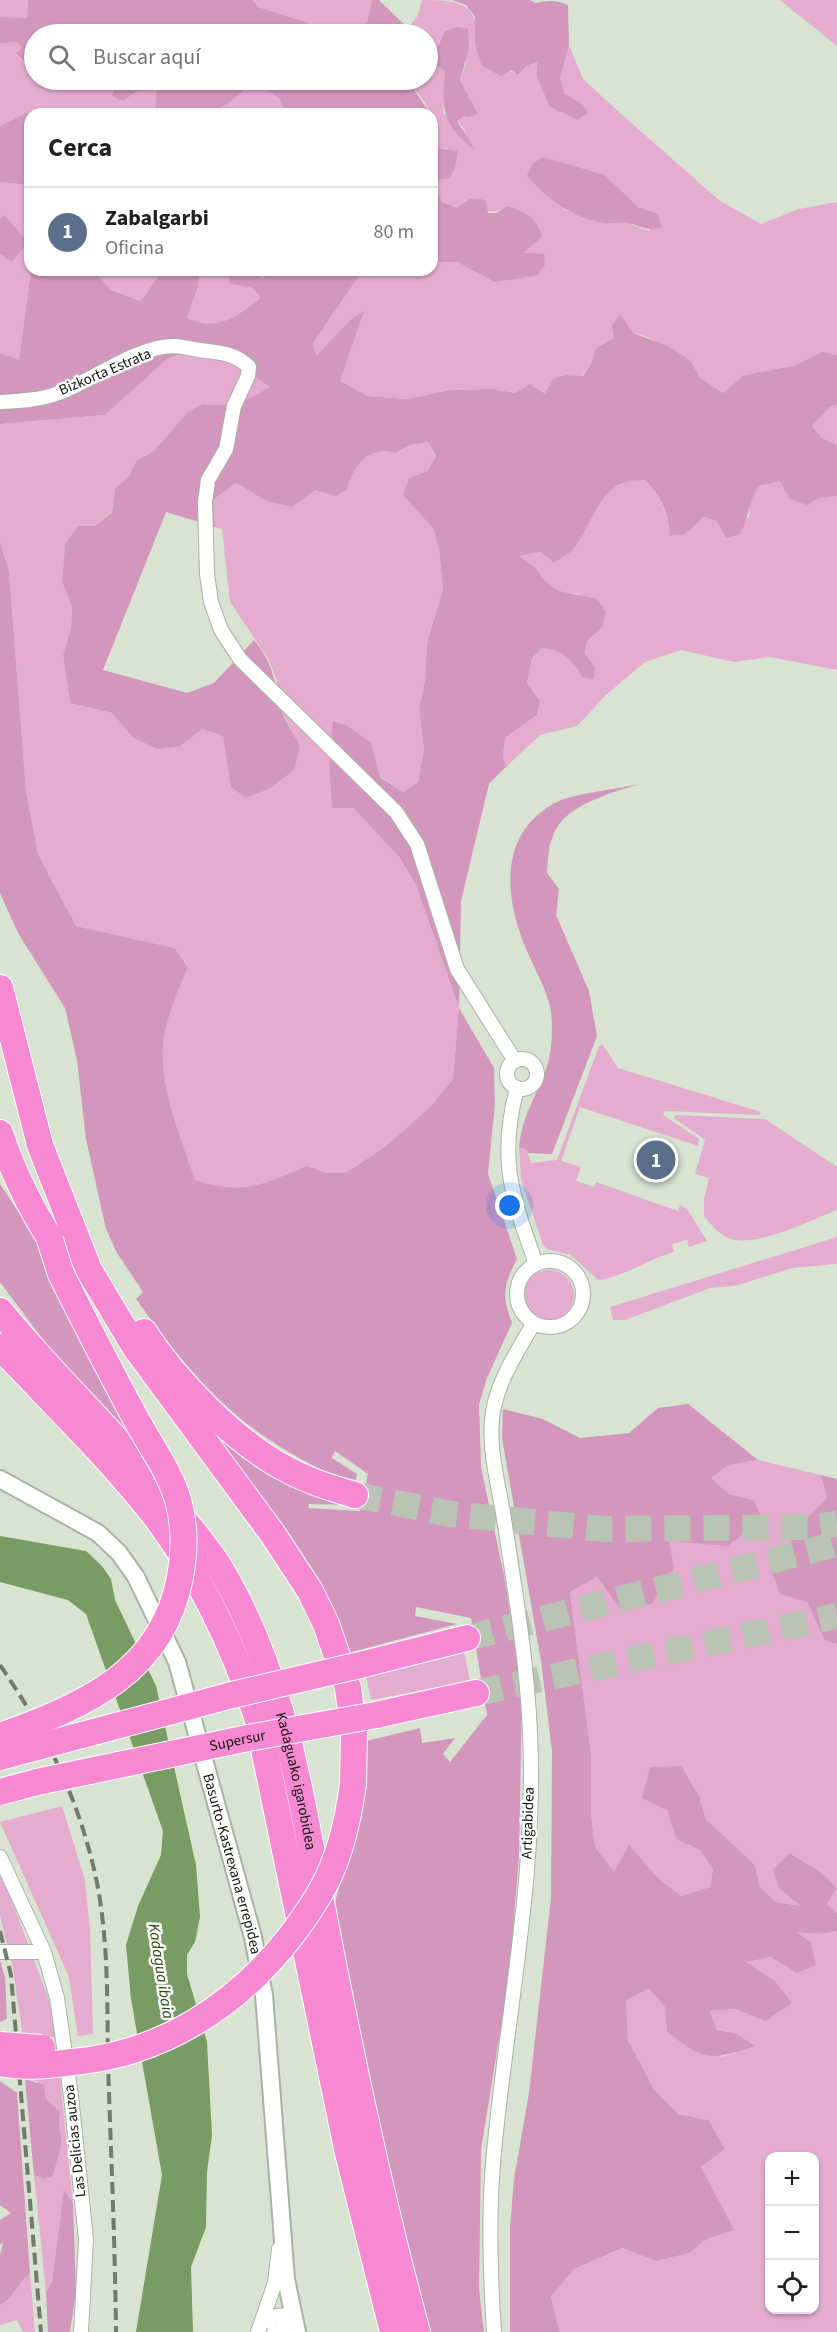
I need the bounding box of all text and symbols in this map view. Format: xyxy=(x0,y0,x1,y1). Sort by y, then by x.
search box xyxy=(24,24,438,90)
icon: search xyxy=(45,41,78,74)
text: Buscar aquí xyxy=(93,41,201,73)
text: Cerca xyxy=(48,129,112,166)
text: Zabalgarbi xyxy=(105,202,209,234)
text: 1 xyxy=(62,218,73,246)
text: 80 m xyxy=(374,218,414,246)
text: Oficina xyxy=(105,234,164,262)
street label: Bizkorta Estrata xyxy=(56,343,154,401)
pin: 1 xyxy=(636,1138,676,1182)
your location xyxy=(495,1191,524,1220)
street label: Kadaguako igarobidea xyxy=(271,1710,322,1852)
street label: Supersur xyxy=(207,1724,268,1756)
street label: Basurto-Kastrexana errepidea xyxy=(198,1771,267,1956)
street label: Artigabidea xyxy=(516,1787,540,1859)
water label: Kadagua ibaia xyxy=(143,1922,179,2021)
street label: Las Delicias auzoa xyxy=(59,2084,91,2198)
map controls xyxy=(765,2152,819,2314)
button: + xyxy=(765,2152,819,2206)
button: − xyxy=(765,2206,819,2260)
button: locate xyxy=(765,2260,819,2314)

